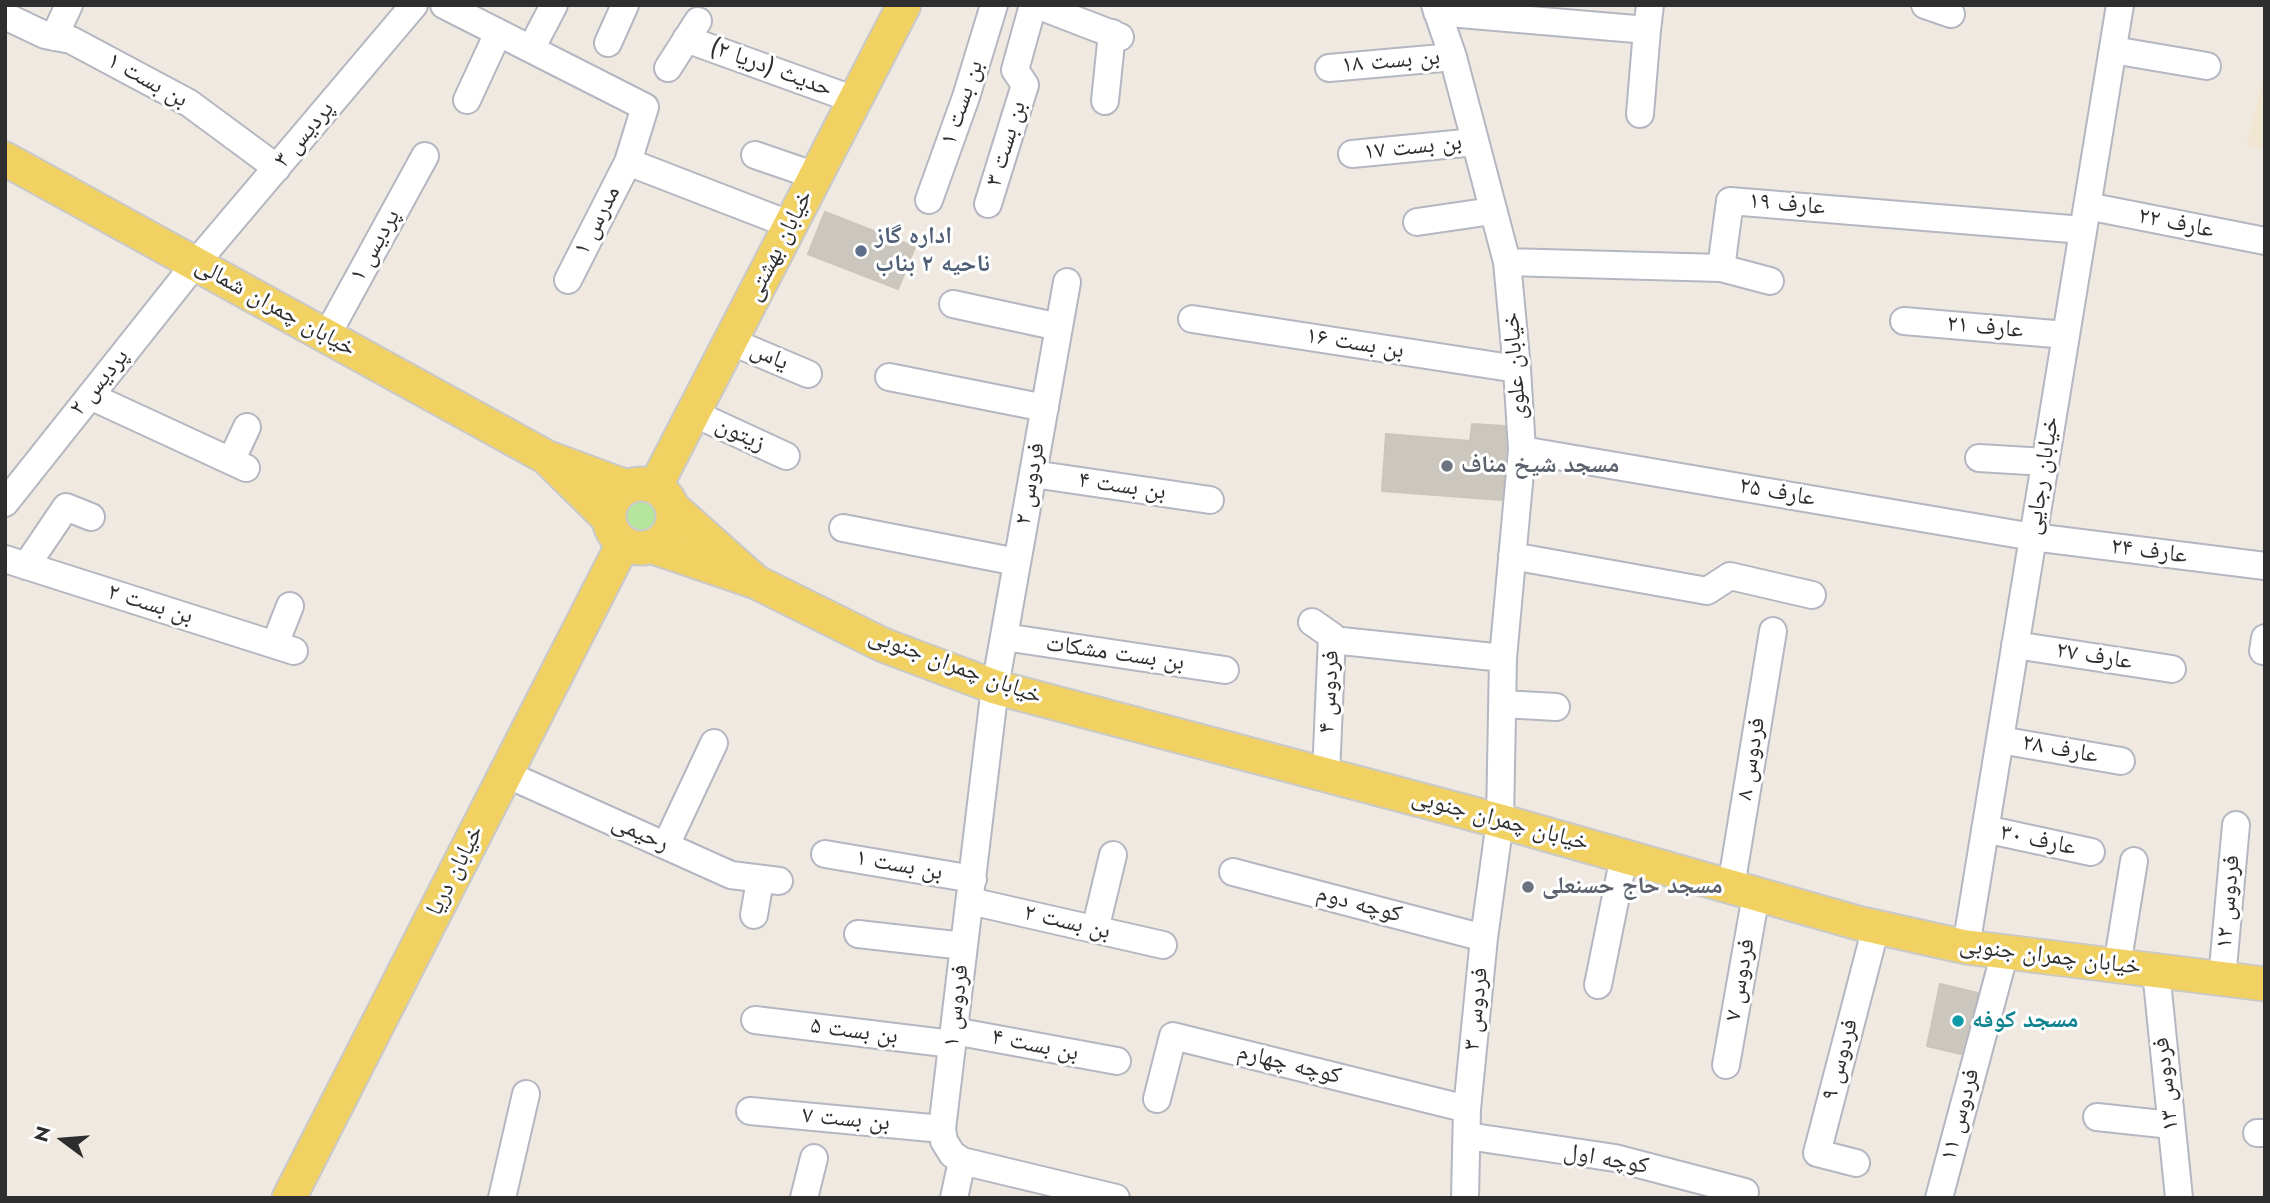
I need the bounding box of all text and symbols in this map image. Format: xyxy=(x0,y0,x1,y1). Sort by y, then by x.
street label: حدیث (دریا ۲) xyxy=(706,34,836,104)
street label: بن بست ۱۸ xyxy=(1341,43,1441,81)
street label: بن بست ۱ xyxy=(102,47,192,115)
street label: بن بست ۱ xyxy=(935,57,991,149)
street label: پردیس ۳ xyxy=(269,96,341,174)
street label: بن بست ۳ xyxy=(980,98,1034,190)
street label: بن بست ۱۷ xyxy=(1362,129,1464,167)
street label: مدرس ۱ xyxy=(568,182,628,260)
street label: خیابان بهشتی xyxy=(740,186,820,306)
street label: عارف ۱۹ xyxy=(1748,187,1826,223)
street label: عارف ۲۲ xyxy=(2136,203,2216,245)
street label: پردیس ۱ xyxy=(344,205,408,287)
place label: اداره گاز ناحیه ۲ بناب xyxy=(875,223,990,279)
marker: اداره گاز ناحیه ۲ بناب xyxy=(853,243,869,259)
street label: خیابان چمران شمالی xyxy=(190,252,360,364)
street label: عارف ۲۱ xyxy=(1946,310,2024,346)
street label: خیابان علوی xyxy=(1498,311,1534,421)
street label: بن بست ۱۶ xyxy=(1304,322,1406,366)
street label: یاس xyxy=(746,336,792,378)
street label: پردیس ۲ xyxy=(64,343,136,423)
street label: زیتون xyxy=(711,411,769,459)
street label: خیابان رجایی xyxy=(2019,415,2067,537)
street label: فردوس ۲ xyxy=(1010,441,1052,527)
place label: مسجد شیخ مناف xyxy=(1461,452,1619,480)
marker: مسجد شیخ مناف xyxy=(1439,458,1455,474)
street label: بن بست ۴ xyxy=(1076,467,1168,507)
street label: عارف ۲۵ xyxy=(1737,472,1817,514)
street label: عارف ۲۴ xyxy=(2109,533,2189,571)
street label: بن بست ۲ xyxy=(104,578,196,632)
street label: خیابان چمران جنوبی xyxy=(864,622,1046,712)
street label: بن بست مشکات xyxy=(1044,630,1186,678)
street label: عارف ۲۷ xyxy=(2054,637,2134,677)
street label: فردوس ۴ xyxy=(1313,650,1347,734)
street label: فردوس ۸ xyxy=(1731,716,1773,802)
street label: عارف ۲۸ xyxy=(2020,729,2100,771)
street label: خیابان چمران جنوبی xyxy=(1408,783,1592,859)
street label: رحیمی xyxy=(607,809,673,859)
street label: عارف ۳۰ xyxy=(1998,819,2078,863)
street label: خیابان دریا xyxy=(421,821,491,921)
street label: بن بست ۱ xyxy=(853,844,945,888)
street label: فردوس ۱۲ xyxy=(2211,854,2247,950)
place label: مسجد حاج حسنعلی xyxy=(1542,873,1723,901)
marker: مسجد حاج حسنعلی xyxy=(1520,879,1536,895)
street label: کوچه دوم xyxy=(1313,880,1405,930)
street label: بن بست ۲ xyxy=(1021,899,1113,947)
street label: خیابان چمران جنوبی xyxy=(1958,932,2142,982)
street label: فردوس ۷ xyxy=(1720,937,1762,1023)
street label: فردوس ۱ xyxy=(938,963,976,1049)
street label: فردوس ۳ xyxy=(1458,966,1496,1052)
place label: مسجد کوفه xyxy=(1972,1007,2078,1035)
street label: بن بست ۵ xyxy=(809,1012,899,1052)
marker: مسجد کوفه xyxy=(1950,1013,1966,1029)
street label: فردوس ۹ xyxy=(1816,1016,1866,1104)
street label: بن بست ۴ xyxy=(989,1023,1081,1069)
street label: فردوس ۱۳ xyxy=(2148,1036,2186,1132)
street label: کوچه چهارم xyxy=(1234,1038,1344,1092)
street label: فردوس ۱۱ xyxy=(1935,1066,1987,1164)
street label: بن بست ۷ xyxy=(801,1102,891,1138)
north arrow xyxy=(28,1105,98,1175)
text: N xyxy=(27,1123,57,1145)
street label: کوچه اول xyxy=(1561,1138,1651,1182)

